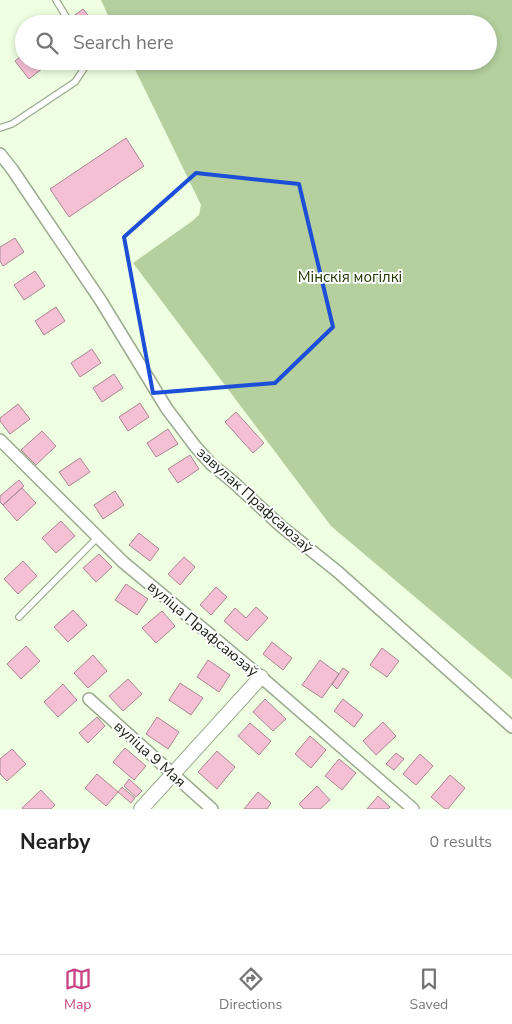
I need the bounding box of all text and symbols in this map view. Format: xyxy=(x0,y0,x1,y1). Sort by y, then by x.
search box xyxy=(15,15,497,70)
icon: search xyxy=(33,29,61,57)
text: Search here xyxy=(73,30,174,56)
park label: Мінскія могілкі xyxy=(298,267,402,287)
street label: завулак Прафсаюзаў xyxy=(193,442,318,558)
street label: вуліца Прафсаюзаў xyxy=(143,577,263,681)
street label: вуліца 9 Мая xyxy=(110,716,190,792)
text: Nearby xyxy=(20,828,90,856)
text: 0 results xyxy=(430,831,492,853)
tab: Map xyxy=(64,965,92,1014)
tab: Directions xyxy=(219,965,282,1014)
tab: Saved xyxy=(410,965,448,1014)

